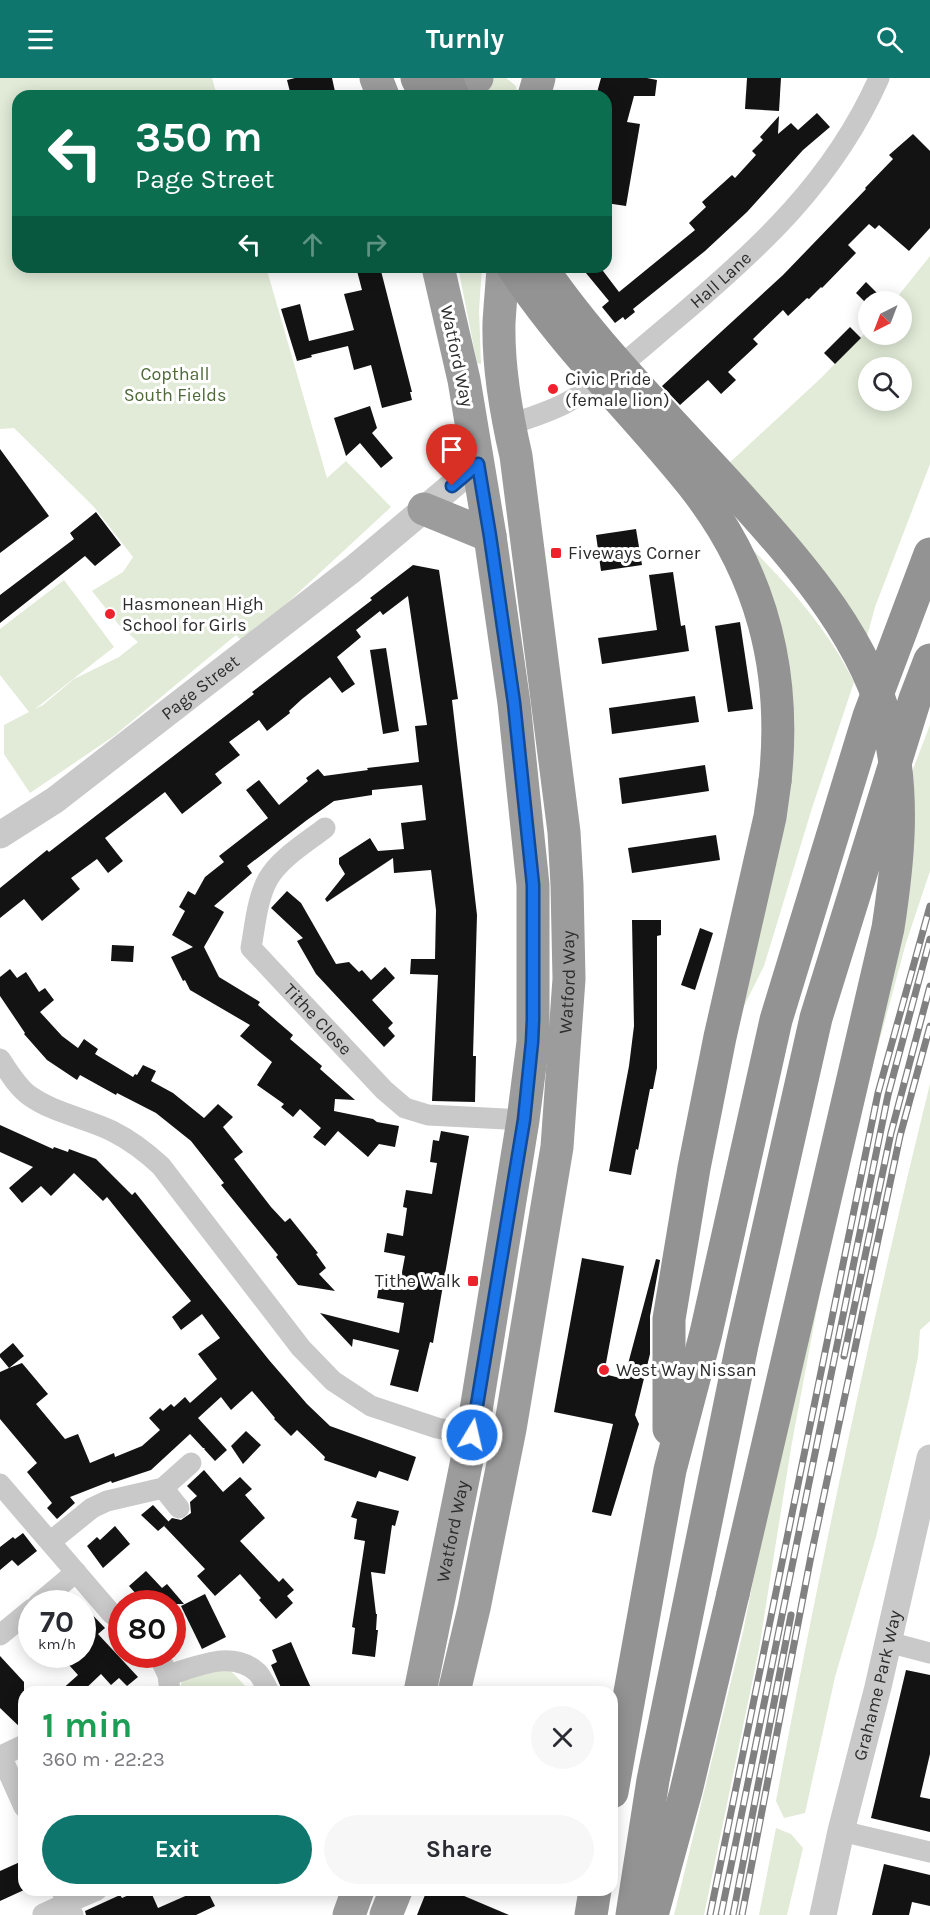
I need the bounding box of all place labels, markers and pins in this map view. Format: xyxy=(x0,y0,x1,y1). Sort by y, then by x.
place label: Civic Pride (female lion) xyxy=(565,368,670,411)
marker: Civic Pride (female lion) xyxy=(546,382,560,396)
pin xyxy=(426,424,477,486)
place label: Fiveways Corner xyxy=(568,542,701,564)
marker: Fiveways Corner xyxy=(549,546,563,560)
place label: Hasmonean High School for Girls xyxy=(122,593,264,636)
marker: Hasmonean High School for Girls xyxy=(103,607,117,621)
place label: Tithe Walk xyxy=(375,1270,461,1292)
marker: Tithe Walk xyxy=(466,1274,480,1288)
place label: West Way Nissan xyxy=(616,1359,757,1381)
marker: West Way Nissan xyxy=(597,1363,611,1377)

